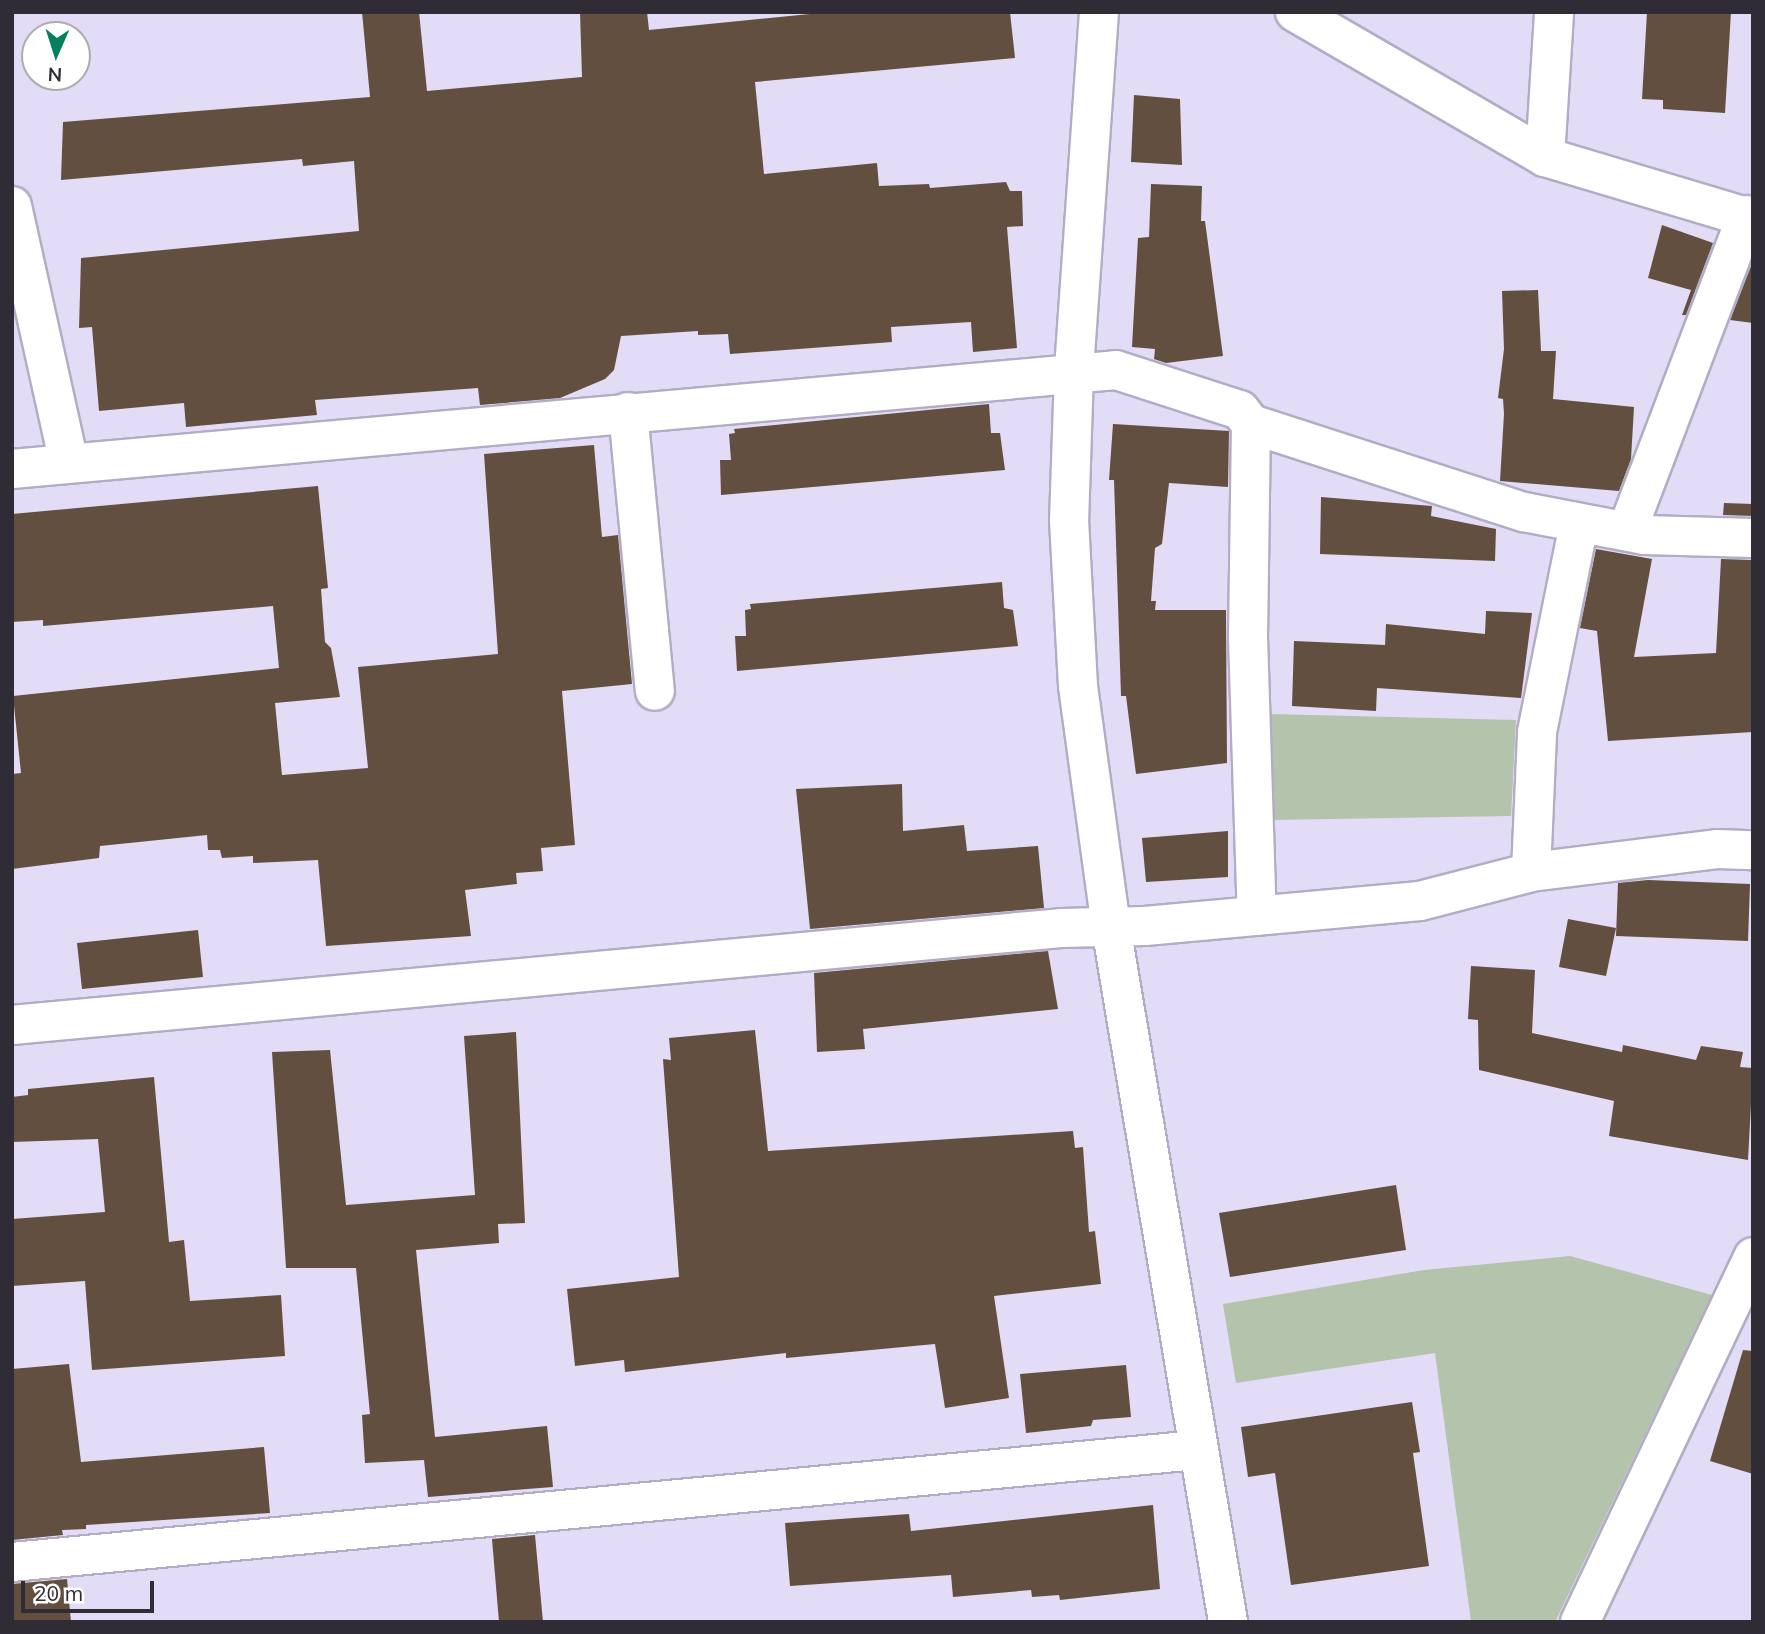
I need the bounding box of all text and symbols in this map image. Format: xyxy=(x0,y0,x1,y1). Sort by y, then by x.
north arrow xyxy=(21,21,91,91)
text: N xyxy=(47,63,63,87)
scale bar xyxy=(24,1568,158,1612)
text: 20 m xyxy=(34,1580,83,1606)

